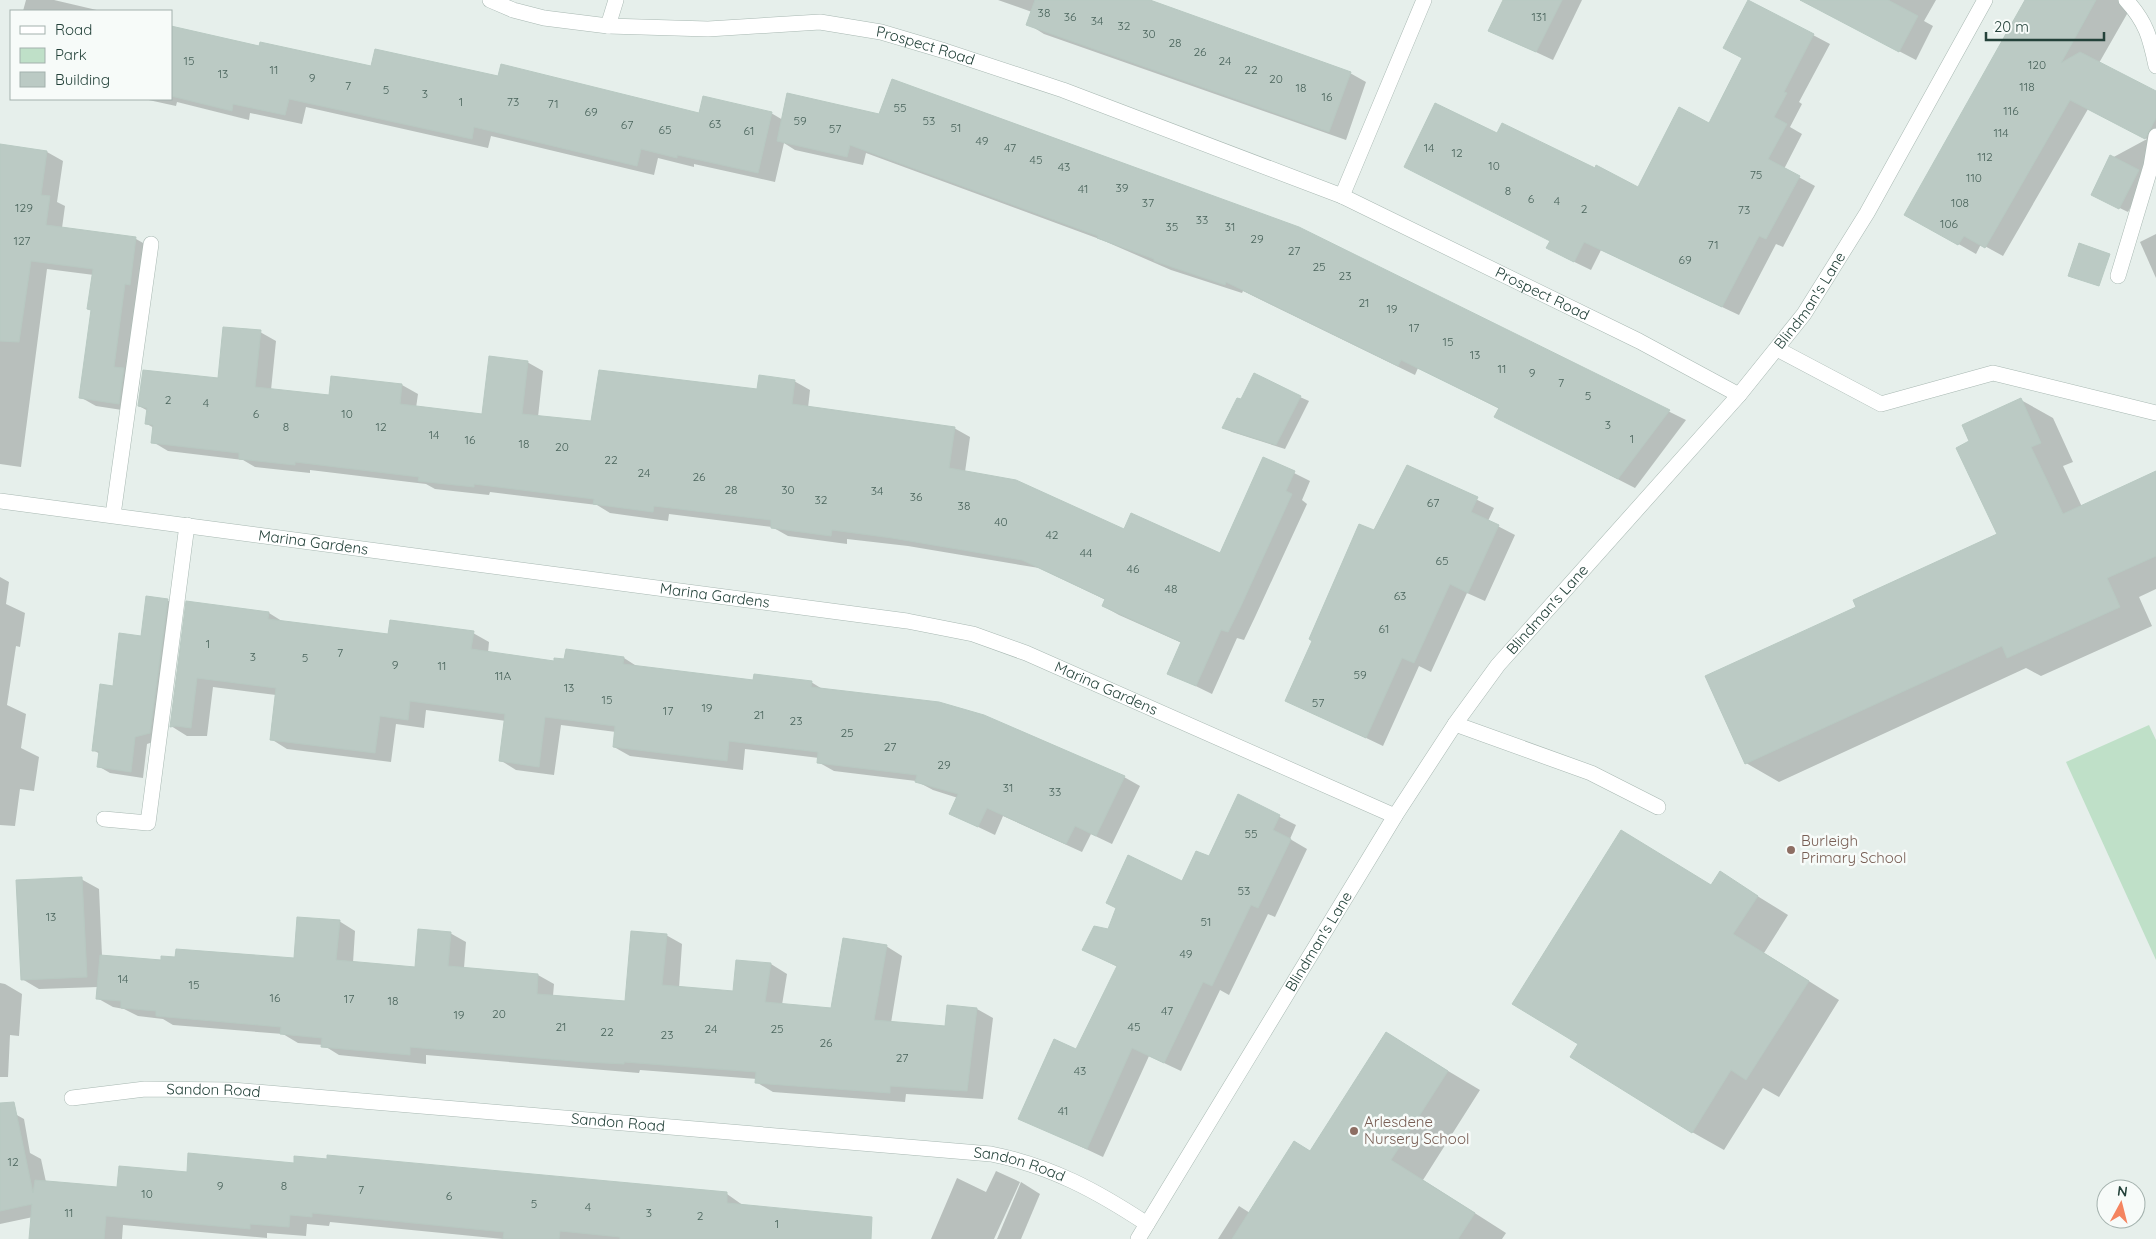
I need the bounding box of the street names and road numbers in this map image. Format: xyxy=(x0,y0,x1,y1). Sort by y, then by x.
street label: Prospect Road xyxy=(875,21,977,69)
street label: Blindman's Lane xyxy=(1770,248,1849,353)
street label: Prospect Road xyxy=(1492,262,1593,324)
street label: Marina Gardens xyxy=(257,525,370,559)
street label: Blindman's Lane xyxy=(1502,560,1592,658)
street label: Marina Gardens xyxy=(659,578,771,612)
street label: Marina Gardens xyxy=(1052,657,1161,719)
street label: Blindman's Lane xyxy=(1281,888,1356,995)
street label: Sandon Road xyxy=(166,1079,261,1101)
street label: Sandon Road xyxy=(570,1109,666,1135)
street label: Sandon Road xyxy=(973,1143,1068,1185)

